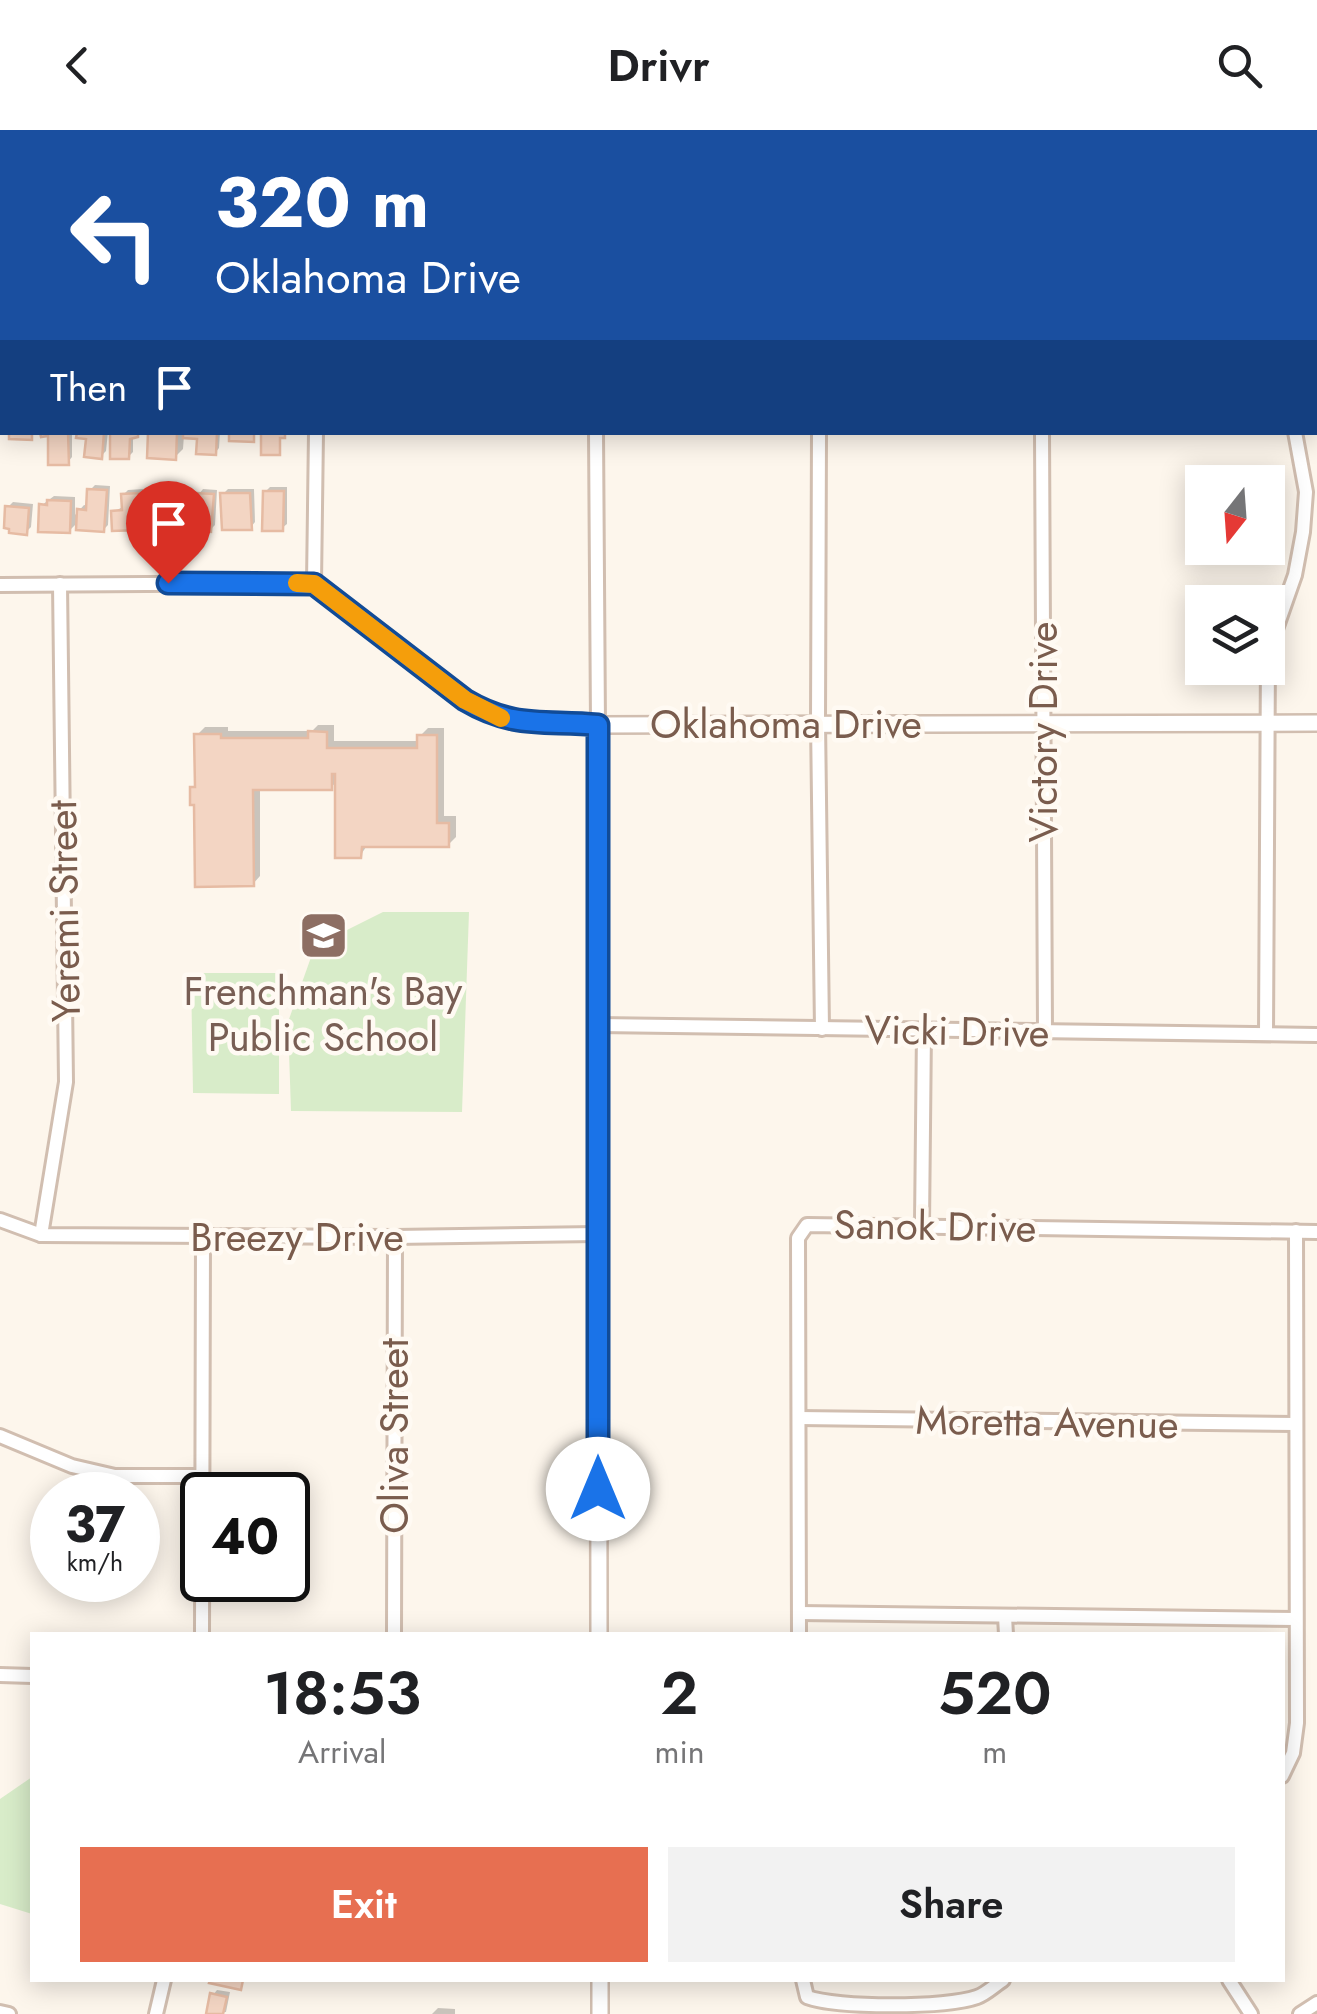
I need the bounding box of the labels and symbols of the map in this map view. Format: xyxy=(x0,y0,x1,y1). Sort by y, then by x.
north arrow xyxy=(1185,465,1285,565)
pin xyxy=(126,481,211,584)
street label: Victory Drive xyxy=(1014,622,1072,842)
street label: Oklahoma Drive xyxy=(650,695,922,753)
street label: Yeremi Street xyxy=(33,799,95,1022)
school or university icon: Frenchman's Bay Public School xyxy=(297,910,349,962)
place label: Frenchman's Bay Public School xyxy=(184,962,463,1066)
street label: Vicki Drive xyxy=(864,1000,1050,1062)
street label: Sanok Drive xyxy=(833,1195,1037,1257)
street label: Breezy Drive xyxy=(190,1208,404,1266)
street label: Oliva Street xyxy=(365,1338,423,1534)
street label: Moretta Avenue xyxy=(915,1391,1179,1453)
position arrow xyxy=(546,1437,650,1541)
speed limit sign: 40 xyxy=(180,1472,310,1602)

